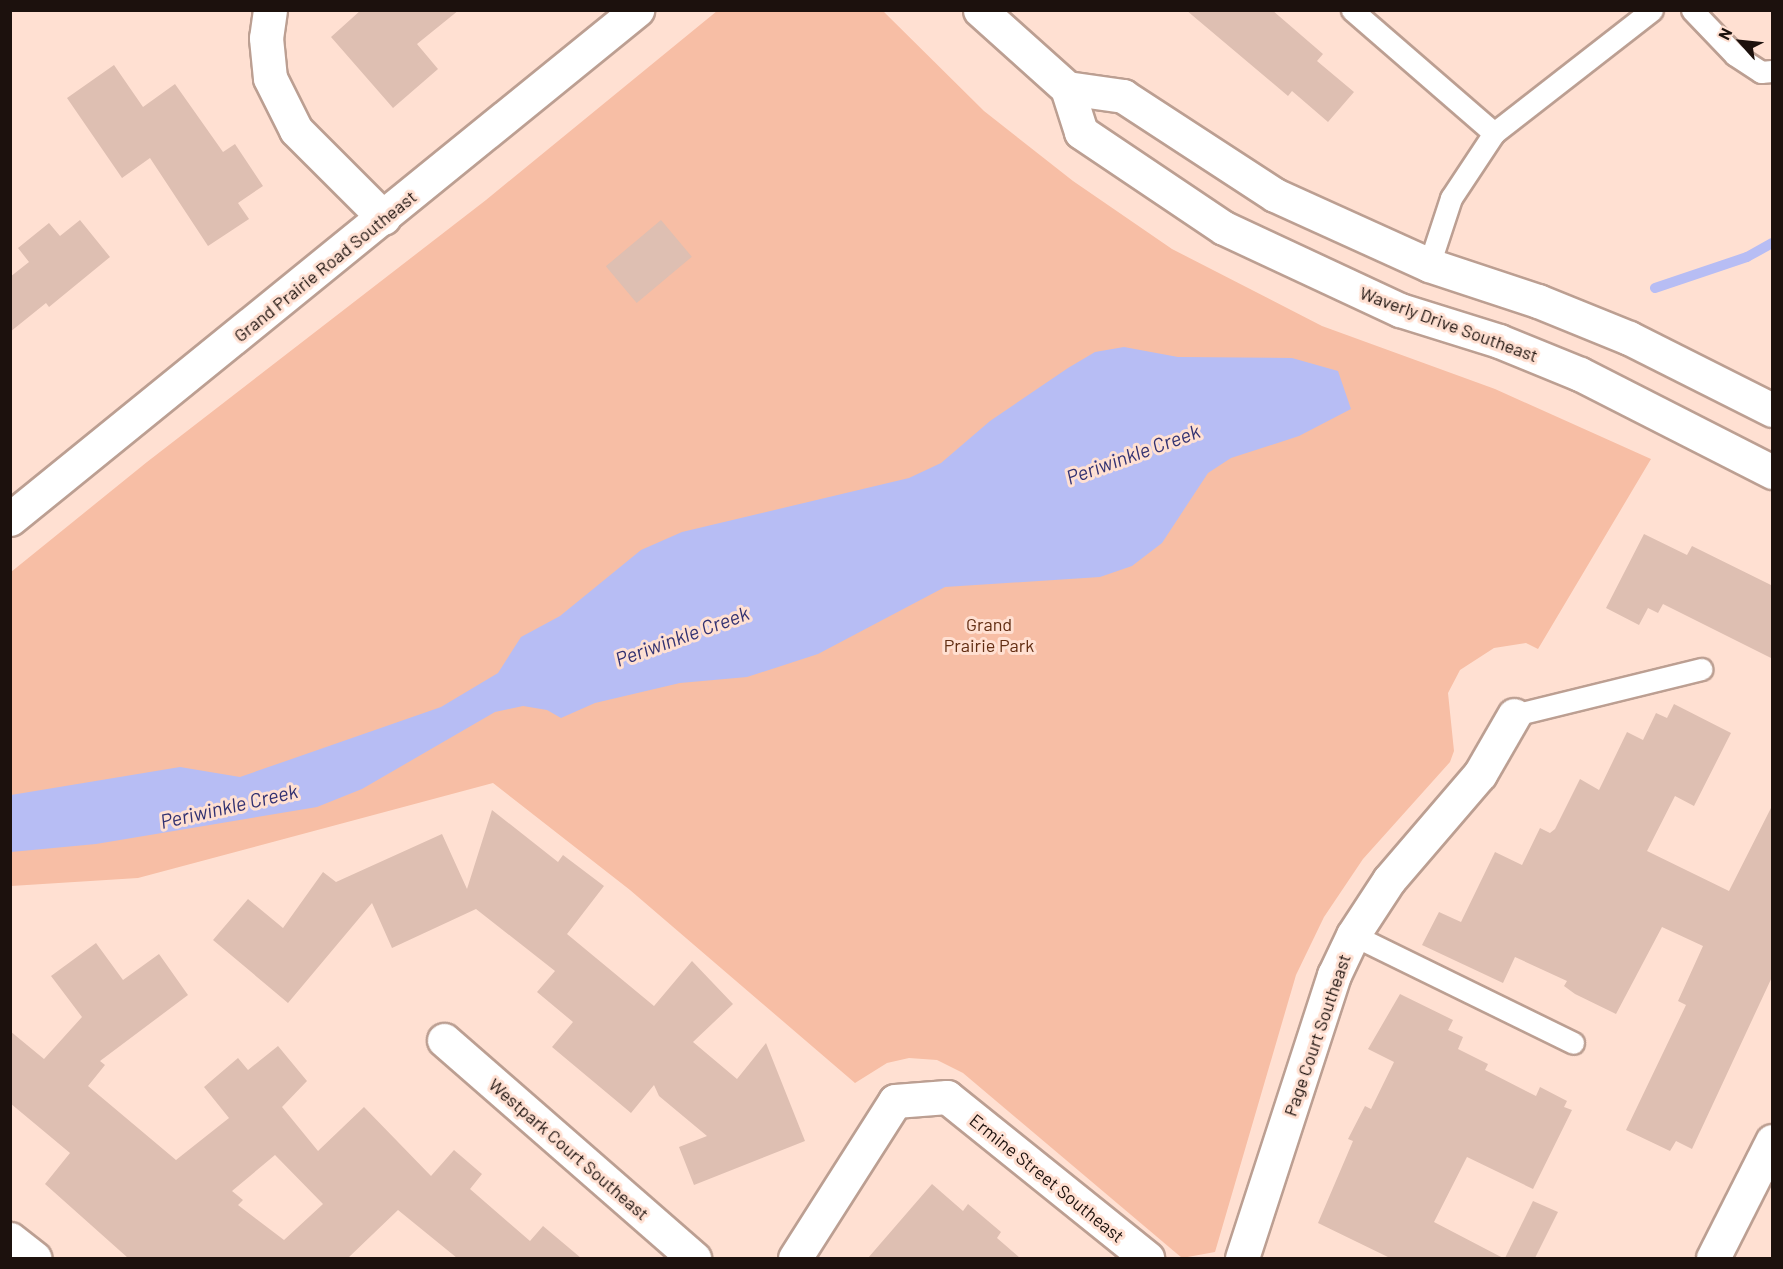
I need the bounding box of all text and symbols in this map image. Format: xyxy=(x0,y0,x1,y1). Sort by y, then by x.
north arrow xyxy=(1711,12,1771,72)
text: N xyxy=(1714,25,1735,43)
street label: Grand Prairie Road Southeast xyxy=(229,186,421,346)
street label: Waverly Drive Southeast xyxy=(1357,282,1541,366)
water label: Periwinkle Creek xyxy=(1063,419,1203,489)
water label: Periwinkle Creek xyxy=(612,601,752,671)
park label: Grand Prairie Park xyxy=(944,614,1034,656)
water label: Periwinkle Creek xyxy=(158,779,300,833)
street label: Page Court Southeast xyxy=(1279,951,1355,1119)
street label: Westpark Court Southeast xyxy=(484,1074,654,1224)
street label: Ermine Street Southeast xyxy=(965,1109,1129,1247)

